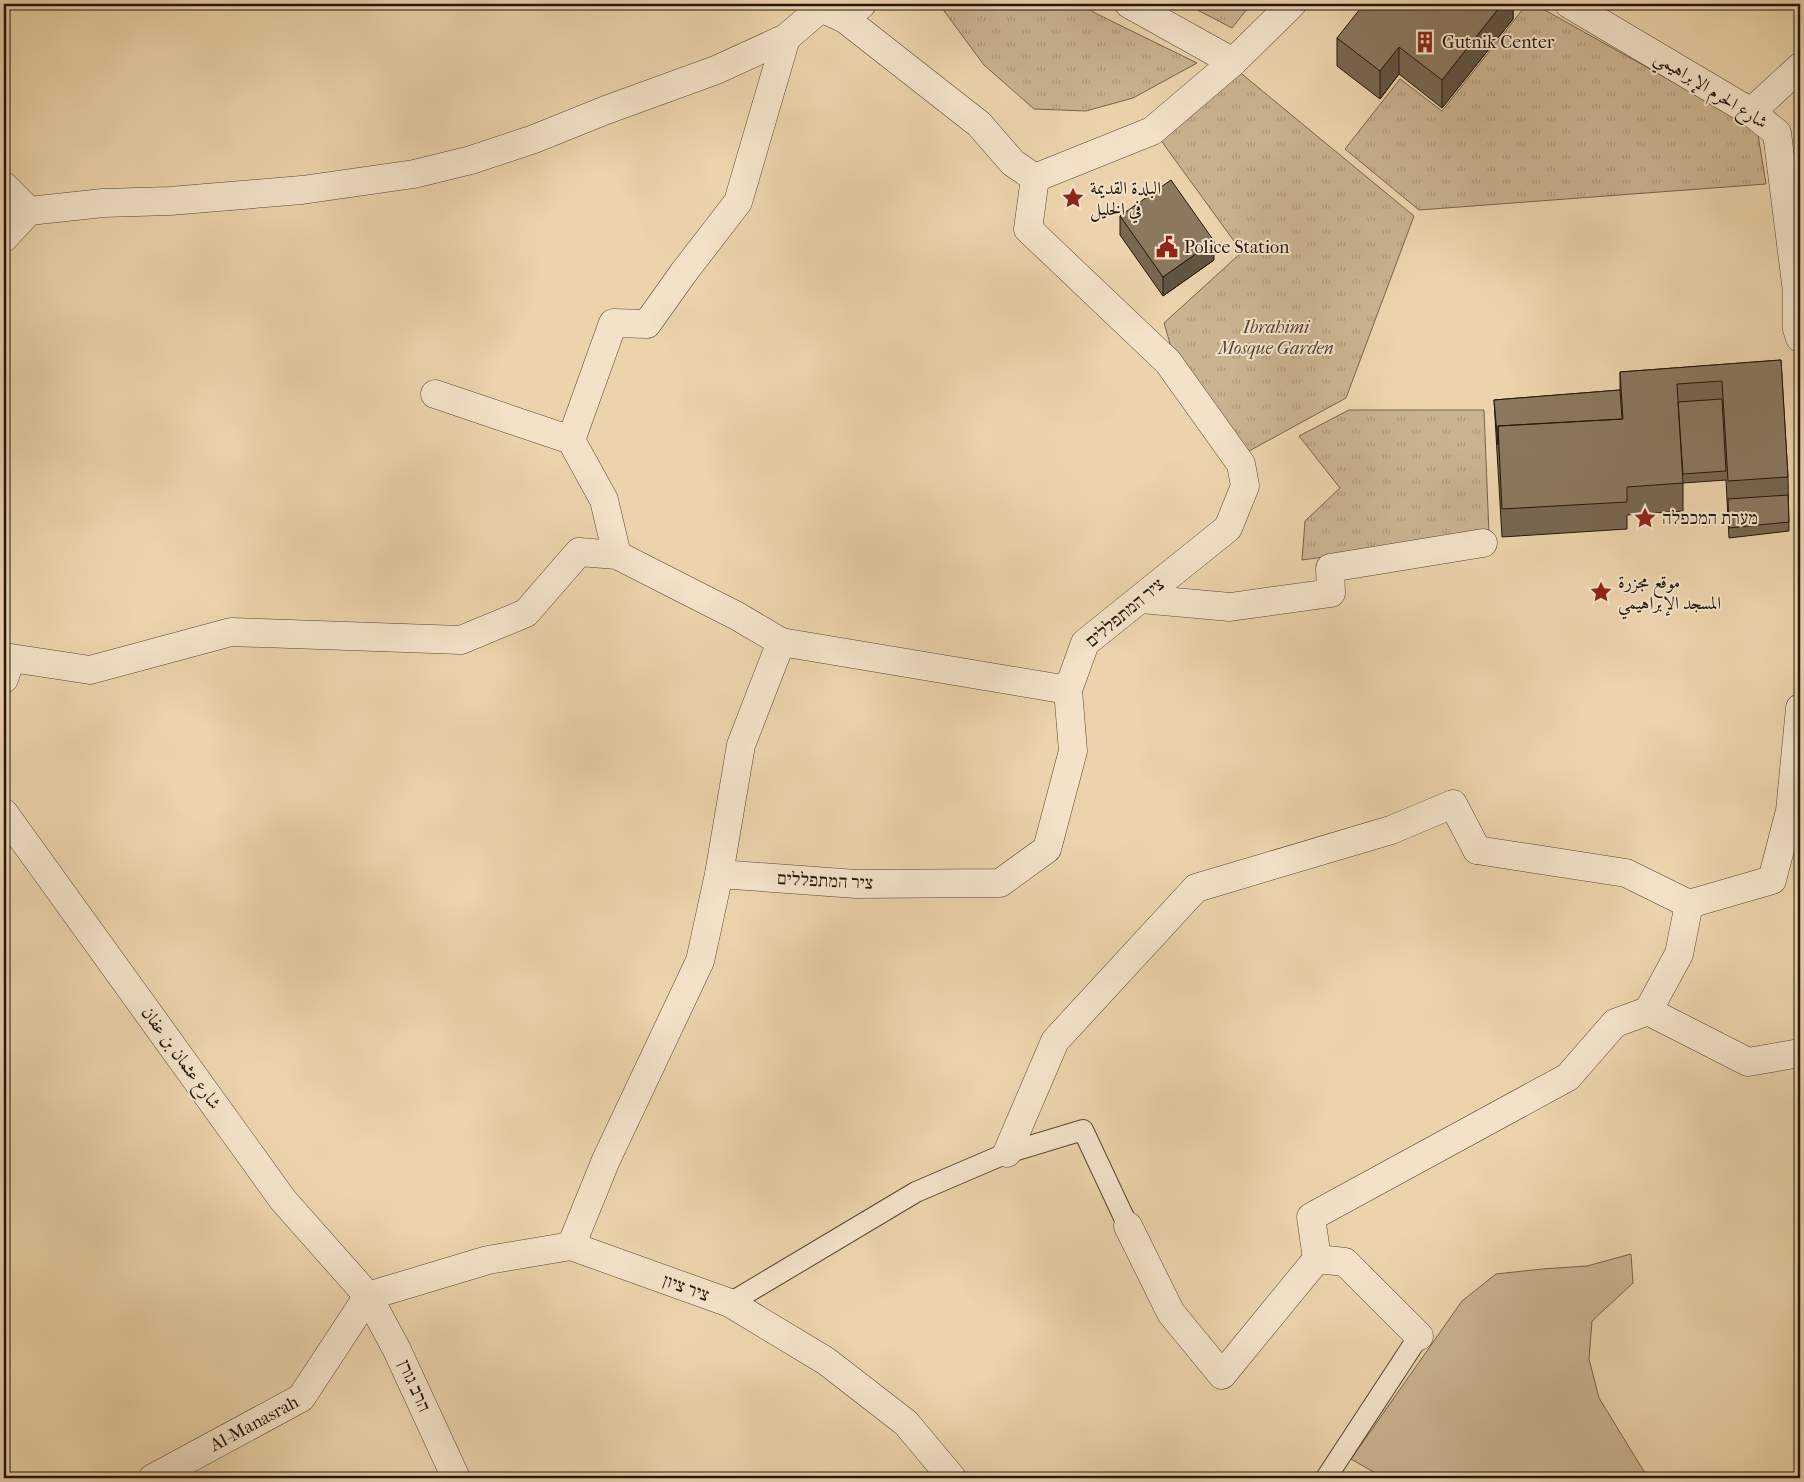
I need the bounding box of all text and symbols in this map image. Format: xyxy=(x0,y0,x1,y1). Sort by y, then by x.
building icon: Gutnik Center xyxy=(1412,29,1438,55)
place label: Gutnik Center xyxy=(1442,32,1555,53)
street label: شارع الحرم الإبراهيمي xyxy=(1647,47,1771,138)
place label: البلدة القديمة في الخليل xyxy=(1090,178,1161,224)
place icon: البلدة القديمة في الخليل xyxy=(1060,185,1086,211)
public building icon: Police Station xyxy=(1154,234,1180,260)
place label: Police Station xyxy=(1184,237,1290,258)
park label: Ibrahimi Mosque Garden xyxy=(1216,317,1334,359)
place icon: מערת המכפלה xyxy=(1632,505,1658,531)
place label: מערת המכפלה xyxy=(1662,508,1758,529)
place label: موقع مجزرة المسجد الإبراهيمي xyxy=(1618,572,1721,620)
street label: ציר המתפללים xyxy=(1081,574,1169,652)
place icon: موقع مجزرة المسجد الإبراهيمي xyxy=(1588,579,1614,605)
street label: ציר המתפללים xyxy=(776,868,874,894)
street label: شارع عثمان بن عفان xyxy=(133,1003,225,1116)
street label: ציר ציון xyxy=(660,1270,712,1306)
street label: הרב גורן xyxy=(393,1357,435,1415)
street label: Al-Manasrah xyxy=(205,1391,302,1456)

